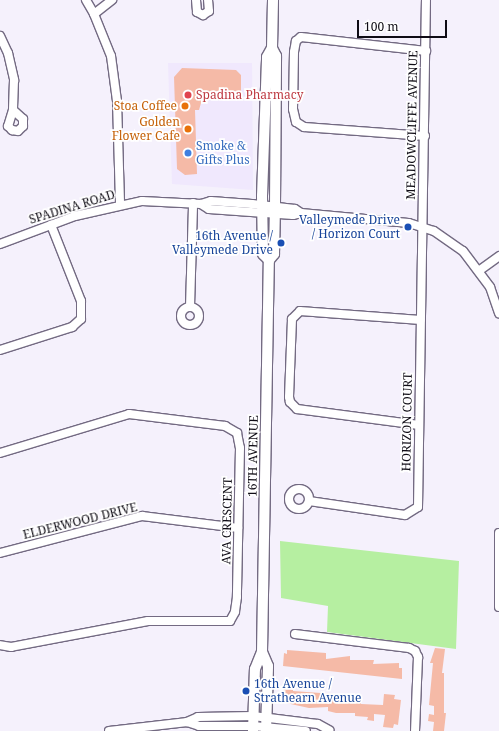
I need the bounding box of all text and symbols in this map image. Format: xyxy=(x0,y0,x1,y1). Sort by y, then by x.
scale bar xyxy=(359,12,449,38)
text: 100 m xyxy=(364,18,399,35)
street label: MEADOWCLIFFE AVENUE xyxy=(403,50,421,200)
place label: Spadina Pharmacy xyxy=(196,88,304,102)
marker: Spadina Pharmacy xyxy=(183,90,193,100)
place label: Stoa Coffee xyxy=(114,99,177,113)
marker: Stoa Coffee xyxy=(180,101,190,111)
place label: Golden Flower Cafe xyxy=(112,115,180,143)
marker: Golden Flower Cafe xyxy=(183,124,193,134)
place label: Smoke & Gifts Plus xyxy=(196,139,250,167)
marker: Smoke & Gifts Plus xyxy=(183,148,193,158)
street label: SPADINA ROAD xyxy=(27,187,117,227)
place label: Valleymede Drive / Horizon Court xyxy=(299,213,400,241)
marker: Valleymede Drive / Horizon Court xyxy=(403,222,413,232)
place label: 16th Avenue / Valleymede Drive xyxy=(172,229,273,257)
marker: 16th Avenue / Valleymede Drive xyxy=(276,238,286,248)
street label: HORIZON COURT xyxy=(399,372,415,472)
street label: 16TH AVENUE xyxy=(245,415,261,497)
street label: AVA CRESCENT xyxy=(219,477,235,565)
street label: ELDERWOOD DRIVE xyxy=(21,500,139,542)
place label: 16th Avenue / Strathearn Avenue xyxy=(254,677,361,705)
marker: 16th Avenue / Strathearn Avenue xyxy=(241,686,251,696)

